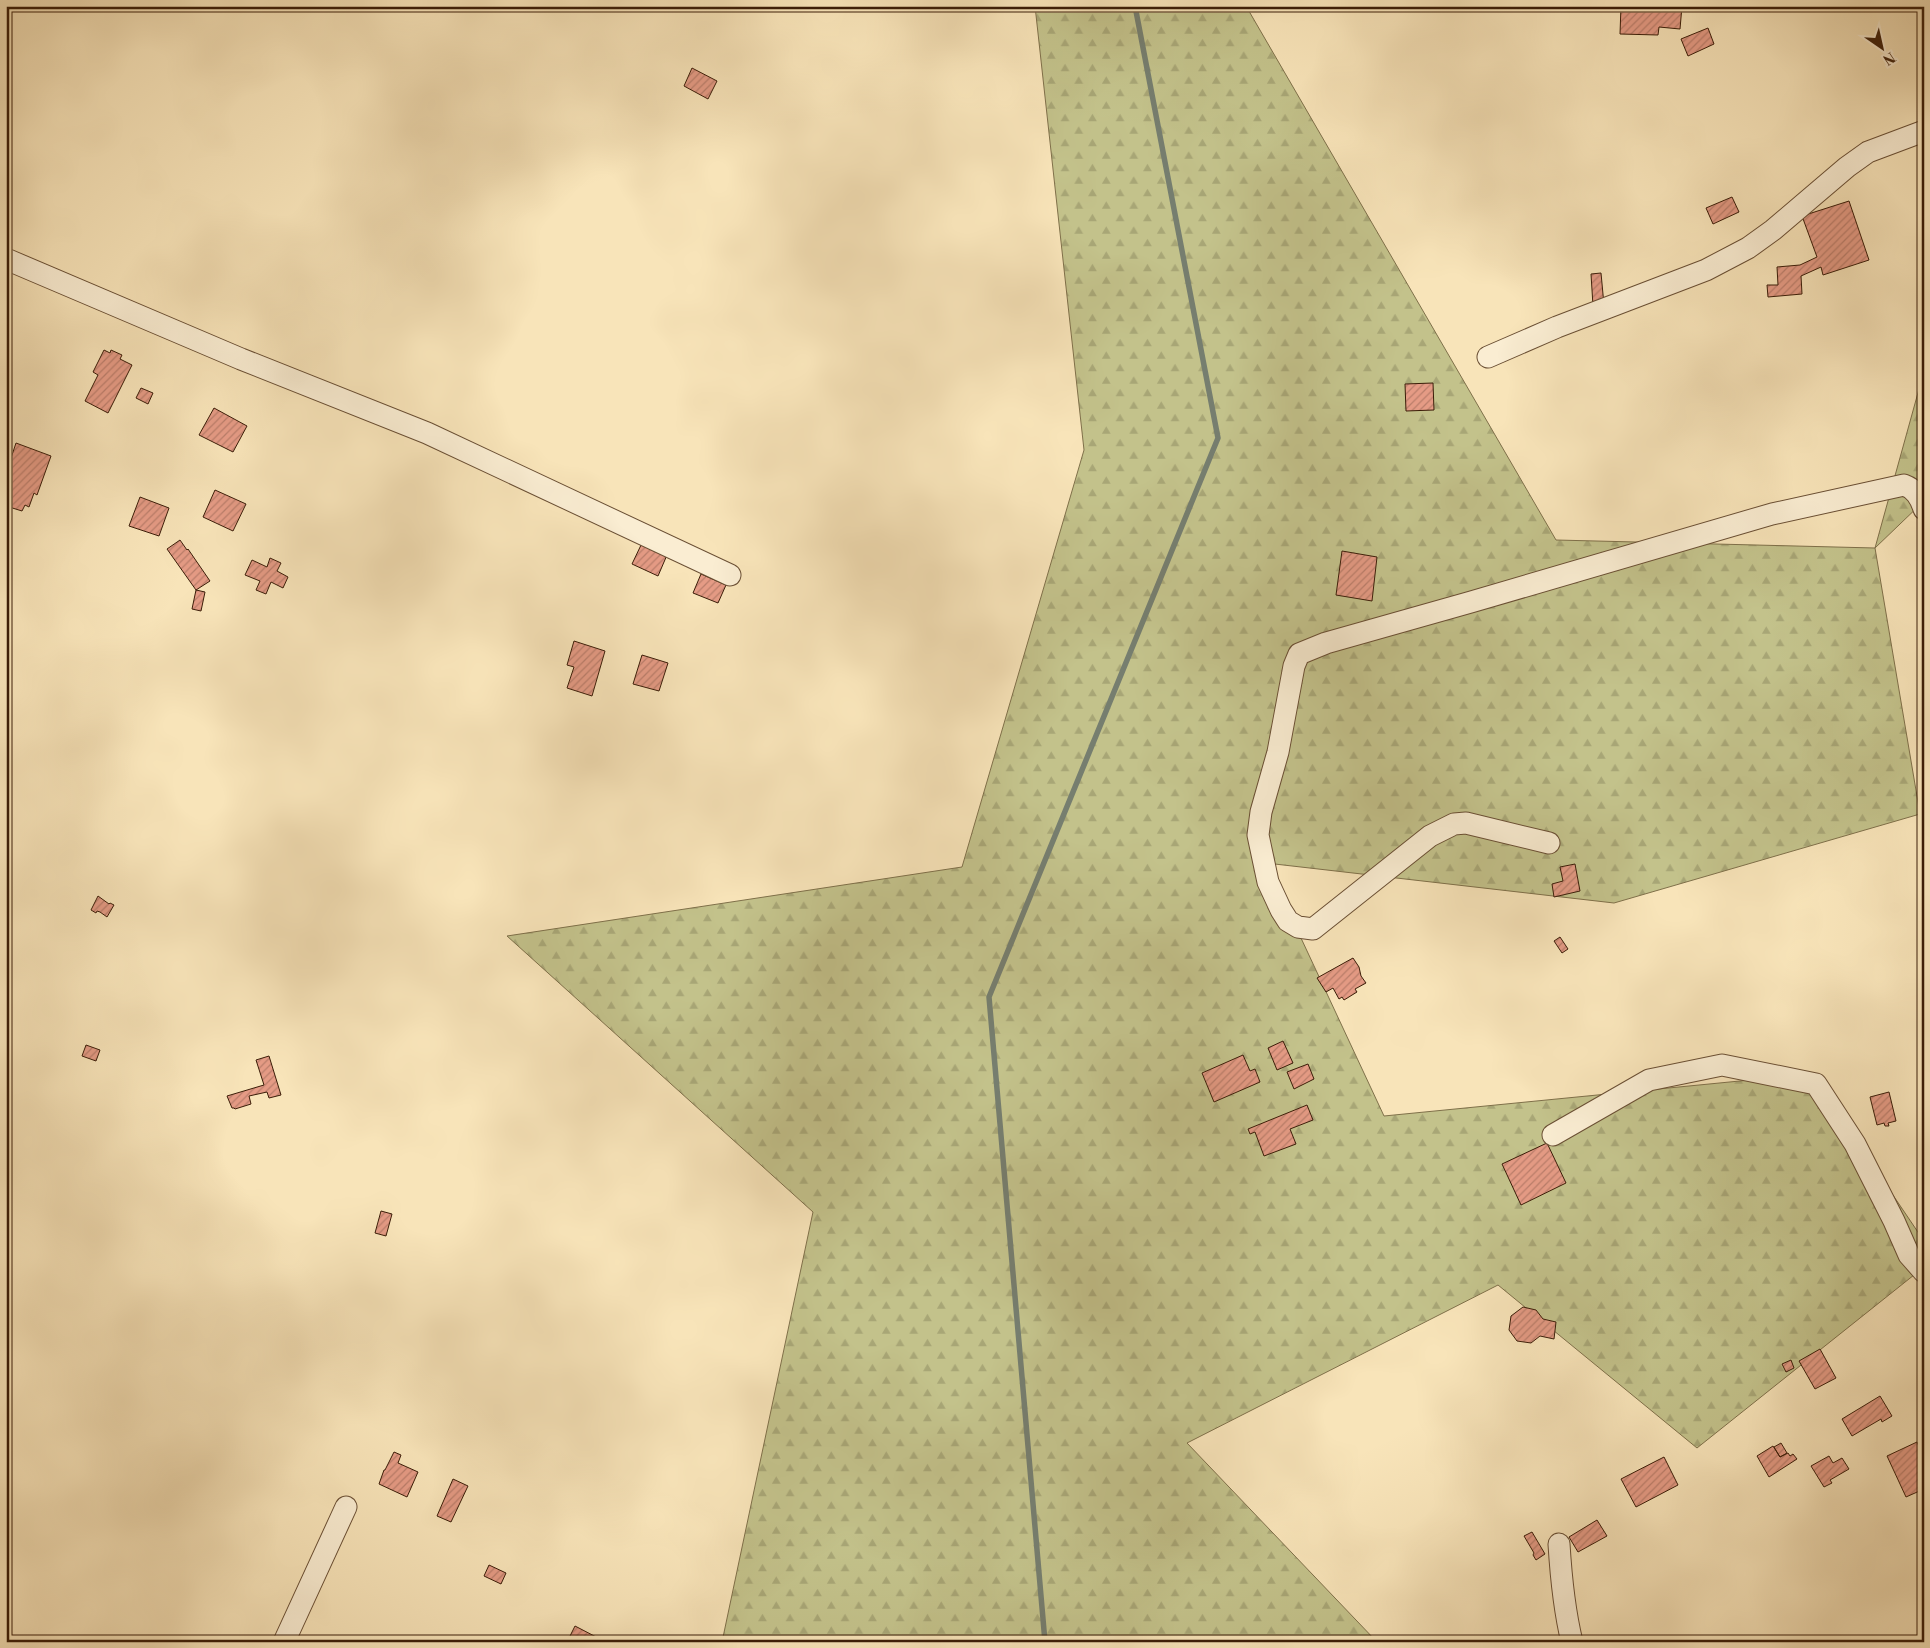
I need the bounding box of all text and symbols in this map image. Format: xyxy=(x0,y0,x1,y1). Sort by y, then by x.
north arrow xyxy=(1858,22,1908,72)
text: N xyxy=(1879,47,1898,69)

